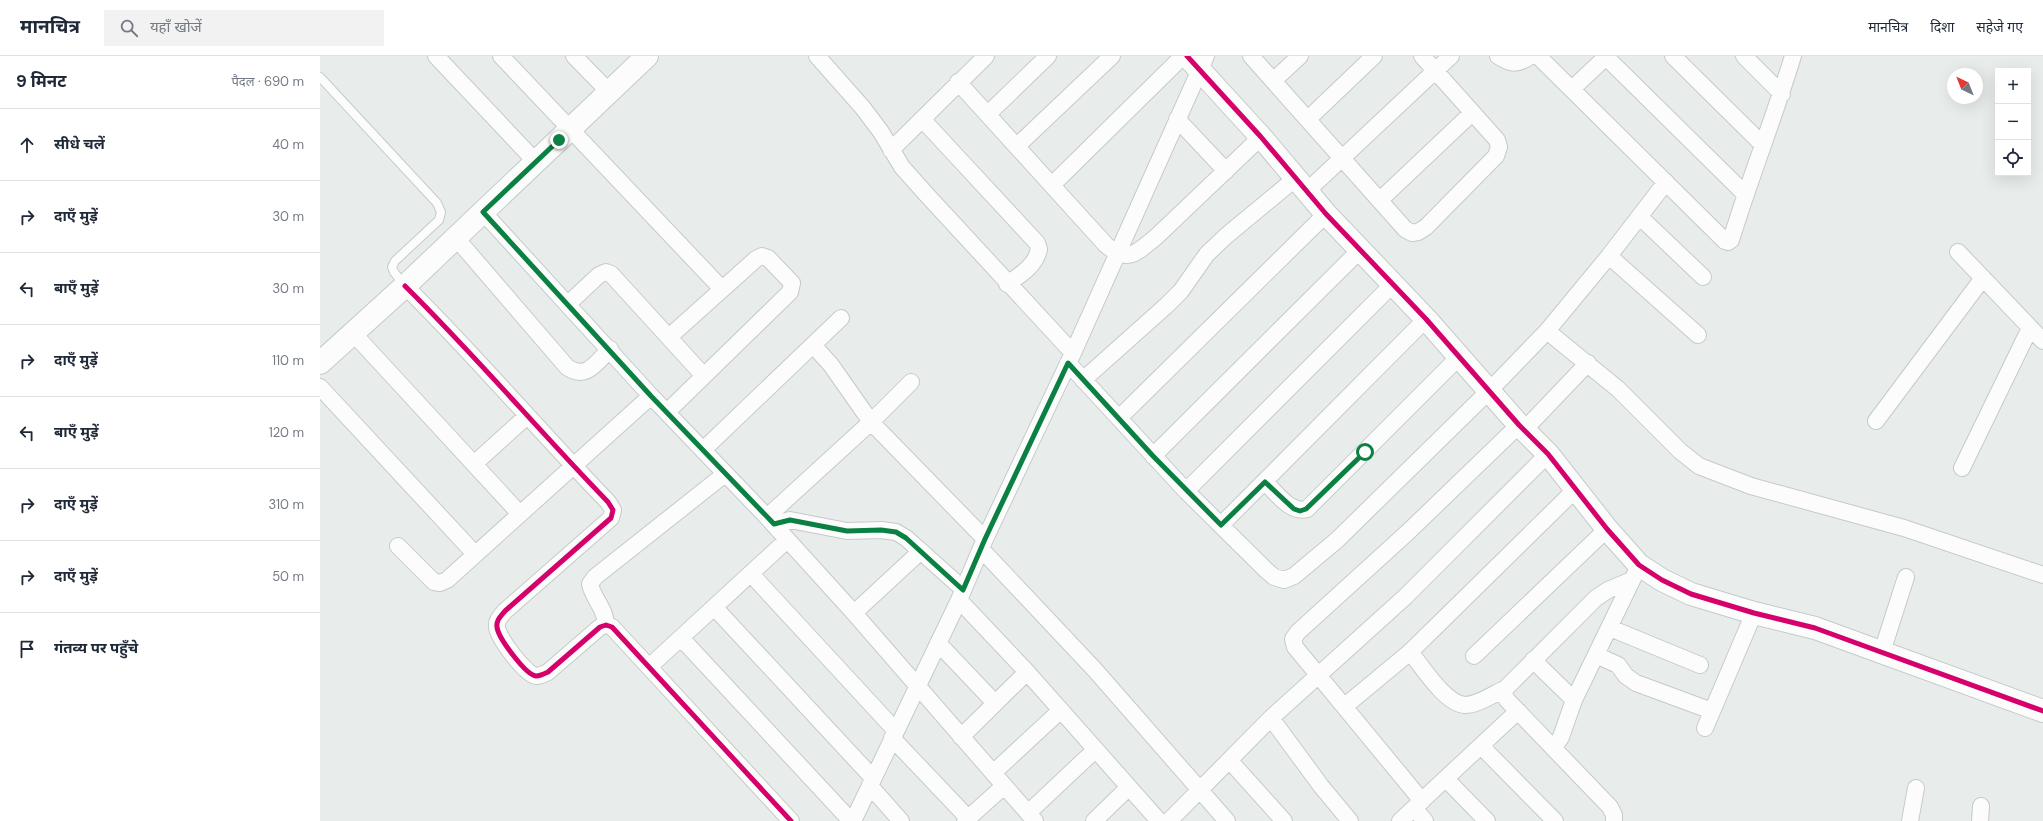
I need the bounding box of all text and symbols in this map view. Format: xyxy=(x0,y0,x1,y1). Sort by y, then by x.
search box xyxy=(104,10,384,46)
text: मानचित्र xyxy=(20,14,80,39)
icon: search xyxy=(118,17,140,39)
text: यहाँ खोजें xyxy=(150,17,202,37)
text: मानचित्र xyxy=(1868,18,1908,36)
text: दिशा xyxy=(1930,18,1954,36)
text: सहेजे गए xyxy=(1976,18,2023,36)
north arrow xyxy=(1947,68,1983,104)
map controls xyxy=(1995,68,2031,176)
button: + xyxy=(1995,68,2031,104)
text: 9 मिनट xyxy=(16,70,66,92)
text: पैदल · 690 m xyxy=(231,73,304,90)
button: − xyxy=(1995,104,2031,140)
route end xyxy=(550,131,568,149)
icon: ahead xyxy=(16,134,38,156)
text: सीधे चलें xyxy=(54,134,105,154)
text: 40 m xyxy=(272,136,304,153)
button: locate xyxy=(1995,140,2031,176)
icon: right xyxy=(16,206,38,228)
text: दाएँ मुड़ें xyxy=(54,206,98,226)
text: 30 m xyxy=(272,208,304,225)
icon: left xyxy=(16,278,38,300)
text: बाएँ मुड़ें xyxy=(54,278,99,298)
text: 30 m xyxy=(272,280,304,297)
icon: right xyxy=(16,350,38,372)
text: दाएँ मुड़ें xyxy=(54,350,98,370)
text: 110 m xyxy=(272,352,304,369)
icon: left xyxy=(16,422,38,444)
text: बाएँ मुड़ें xyxy=(54,422,99,442)
text: 120 m xyxy=(269,424,304,441)
route start xyxy=(1356,443,1374,461)
icon: right xyxy=(16,494,38,516)
text: दाएँ मुड़ें xyxy=(54,494,98,514)
text: 310 m xyxy=(269,496,304,513)
icon: right xyxy=(16,566,38,588)
text: दाएँ मुड़ें xyxy=(54,566,98,586)
text: 50 m xyxy=(272,568,304,585)
icon: arrive xyxy=(16,638,38,660)
text: गंतव्य पर पहुँचे xyxy=(54,638,138,658)

